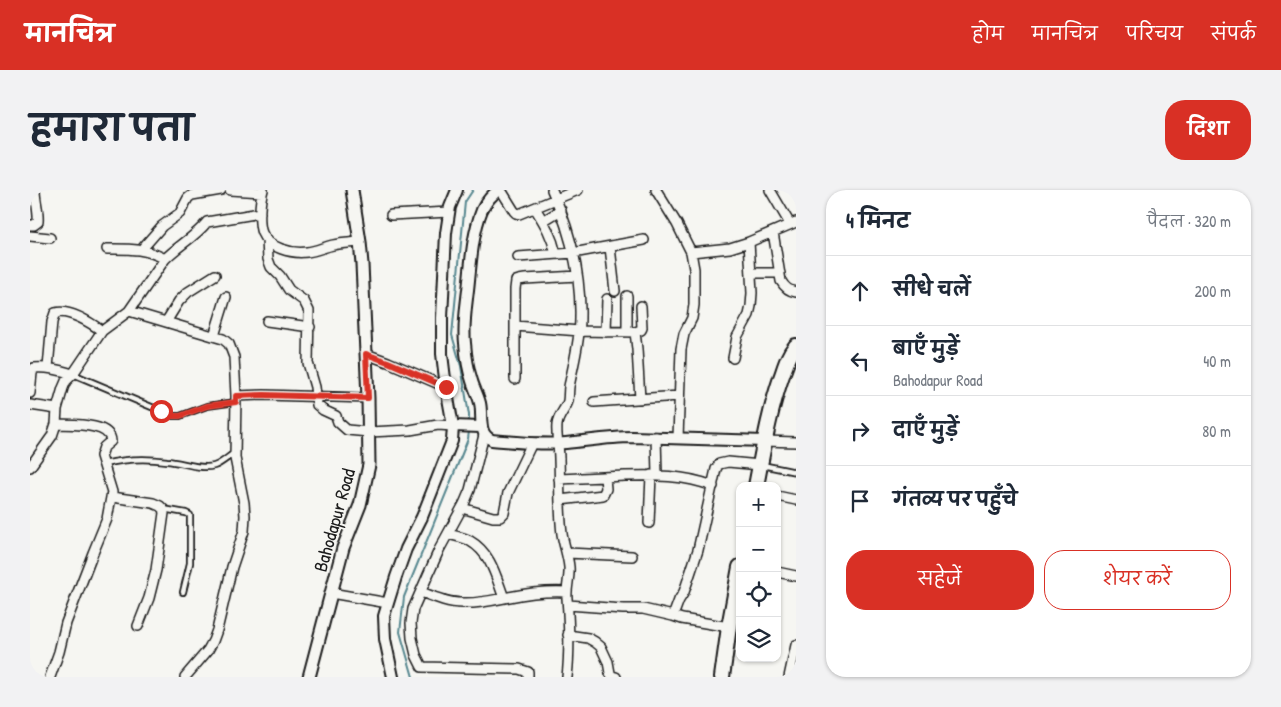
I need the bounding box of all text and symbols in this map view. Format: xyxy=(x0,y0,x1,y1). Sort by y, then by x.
text: मानचित्र xyxy=(25,17,114,49)
text: होम xyxy=(972,21,1004,46)
text: मानचित्र xyxy=(1032,21,1098,46)
text: परिचय xyxy=(1126,21,1183,46)
text: संपर्क xyxy=(1211,21,1256,46)
button: दिशा xyxy=(1165,100,1251,160)
text: हमारा पता xyxy=(30,104,194,151)
text: 4 मिनट xyxy=(846,206,910,235)
text: पैदल · 320 m xyxy=(1147,210,1231,232)
text: सीधे चलें xyxy=(893,276,970,302)
icon: ahead xyxy=(846,277,874,305)
text: 200 m xyxy=(1195,280,1231,302)
text: बाएँ मुड़ें xyxy=(893,335,959,361)
icon: left xyxy=(846,347,874,375)
text: 40 m xyxy=(1203,350,1231,372)
text: Bahodapur Road xyxy=(893,369,982,391)
route end xyxy=(435,376,458,399)
route start xyxy=(150,400,173,423)
text: दाएँ मुड़ें xyxy=(893,416,959,442)
icon: right xyxy=(846,417,874,445)
text: 80 m xyxy=(1202,420,1231,442)
street label: Bahodapur Road xyxy=(307,465,361,575)
map controls xyxy=(736,482,781,662)
button: + xyxy=(736,482,781,527)
text: गंतव्य पर पहुँचे xyxy=(893,486,1017,512)
icon: arrive xyxy=(846,487,874,515)
button: − xyxy=(736,527,781,572)
button: सहेजें xyxy=(846,550,1034,610)
button: शेयर करें xyxy=(1044,550,1231,610)
button: locate xyxy=(736,572,781,617)
button: layers xyxy=(736,617,781,662)

